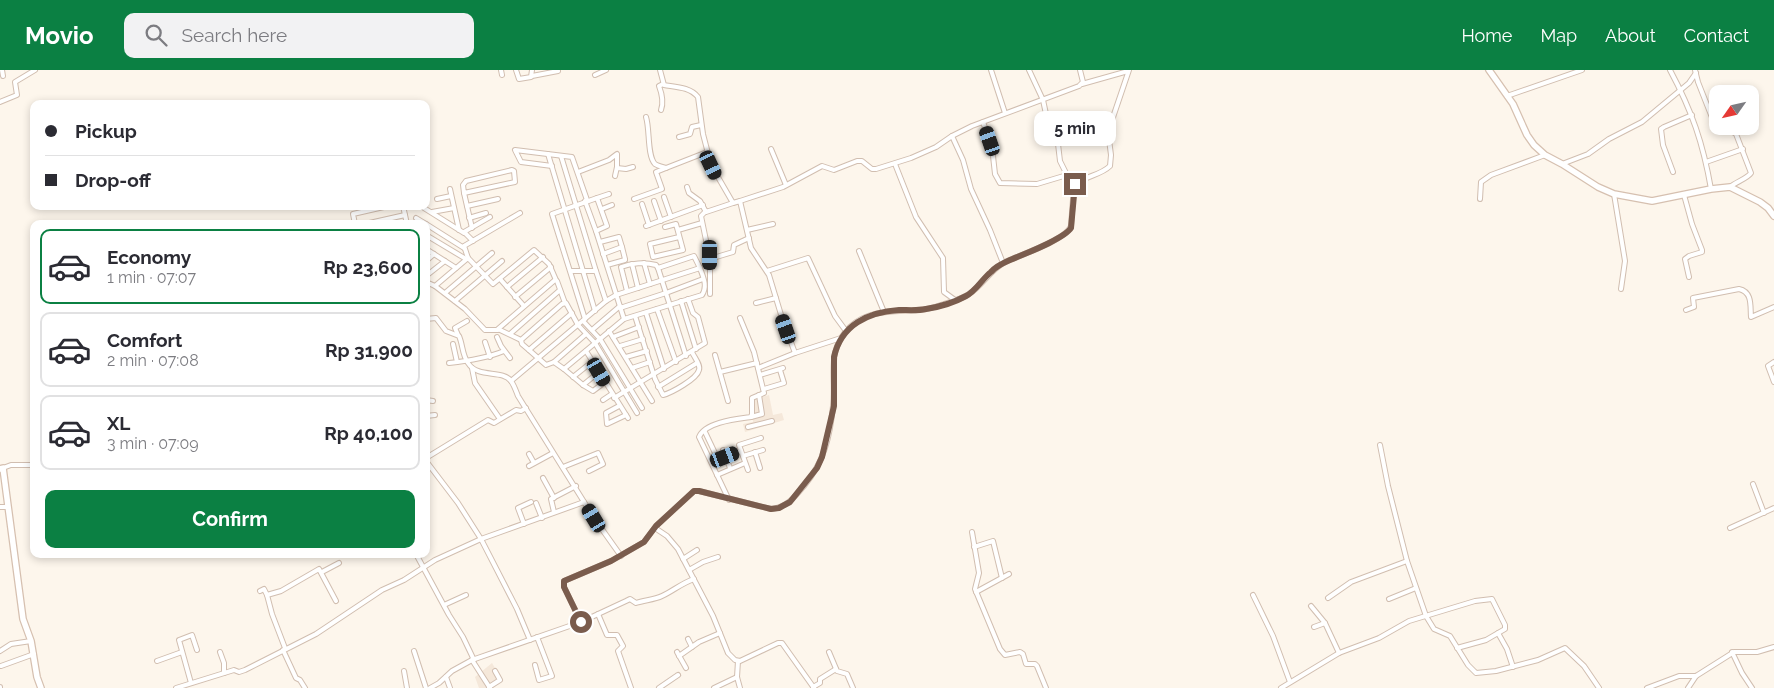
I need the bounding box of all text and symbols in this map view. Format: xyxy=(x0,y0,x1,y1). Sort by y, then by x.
search box xyxy=(124,13,474,58)
text: Movio xyxy=(25,21,94,50)
icon: search xyxy=(142,21,170,49)
text: Search here xyxy=(182,24,287,46)
text: Home xyxy=(1461,25,1512,46)
text: Map xyxy=(1540,25,1577,46)
text: About xyxy=(1605,25,1656,46)
text: Contact xyxy=(1684,25,1749,46)
north arrow xyxy=(1709,85,1759,135)
map controls xyxy=(1709,85,1759,135)
callout: 5 min xyxy=(1034,112,1116,146)
text: 5 min xyxy=(1054,119,1096,138)
text: Pickup xyxy=(75,120,137,142)
car xyxy=(978,124,1001,158)
car xyxy=(697,148,724,182)
text: Drop-off xyxy=(75,169,151,191)
route end xyxy=(1064,173,1086,195)
car xyxy=(702,240,717,270)
icon: car xyxy=(47,244,92,289)
text: Economy xyxy=(107,246,191,268)
text: Rp 23,600 xyxy=(323,256,413,278)
text: 1 min · 07:07 xyxy=(107,268,196,287)
car xyxy=(774,312,797,346)
icon: car xyxy=(47,327,92,372)
text: Comfort xyxy=(107,329,182,351)
text: Rp 31,900 xyxy=(325,339,413,361)
text: 2 min · 07:08 xyxy=(107,351,199,370)
car xyxy=(585,355,612,389)
icon: car xyxy=(47,410,92,455)
text: XL xyxy=(107,412,130,434)
text: Rp 40,100 xyxy=(324,422,413,444)
text: 3 min · 07:09 xyxy=(107,434,199,453)
car xyxy=(708,445,741,469)
button: Confirm xyxy=(45,490,415,548)
car xyxy=(579,501,608,535)
route start xyxy=(570,611,592,633)

